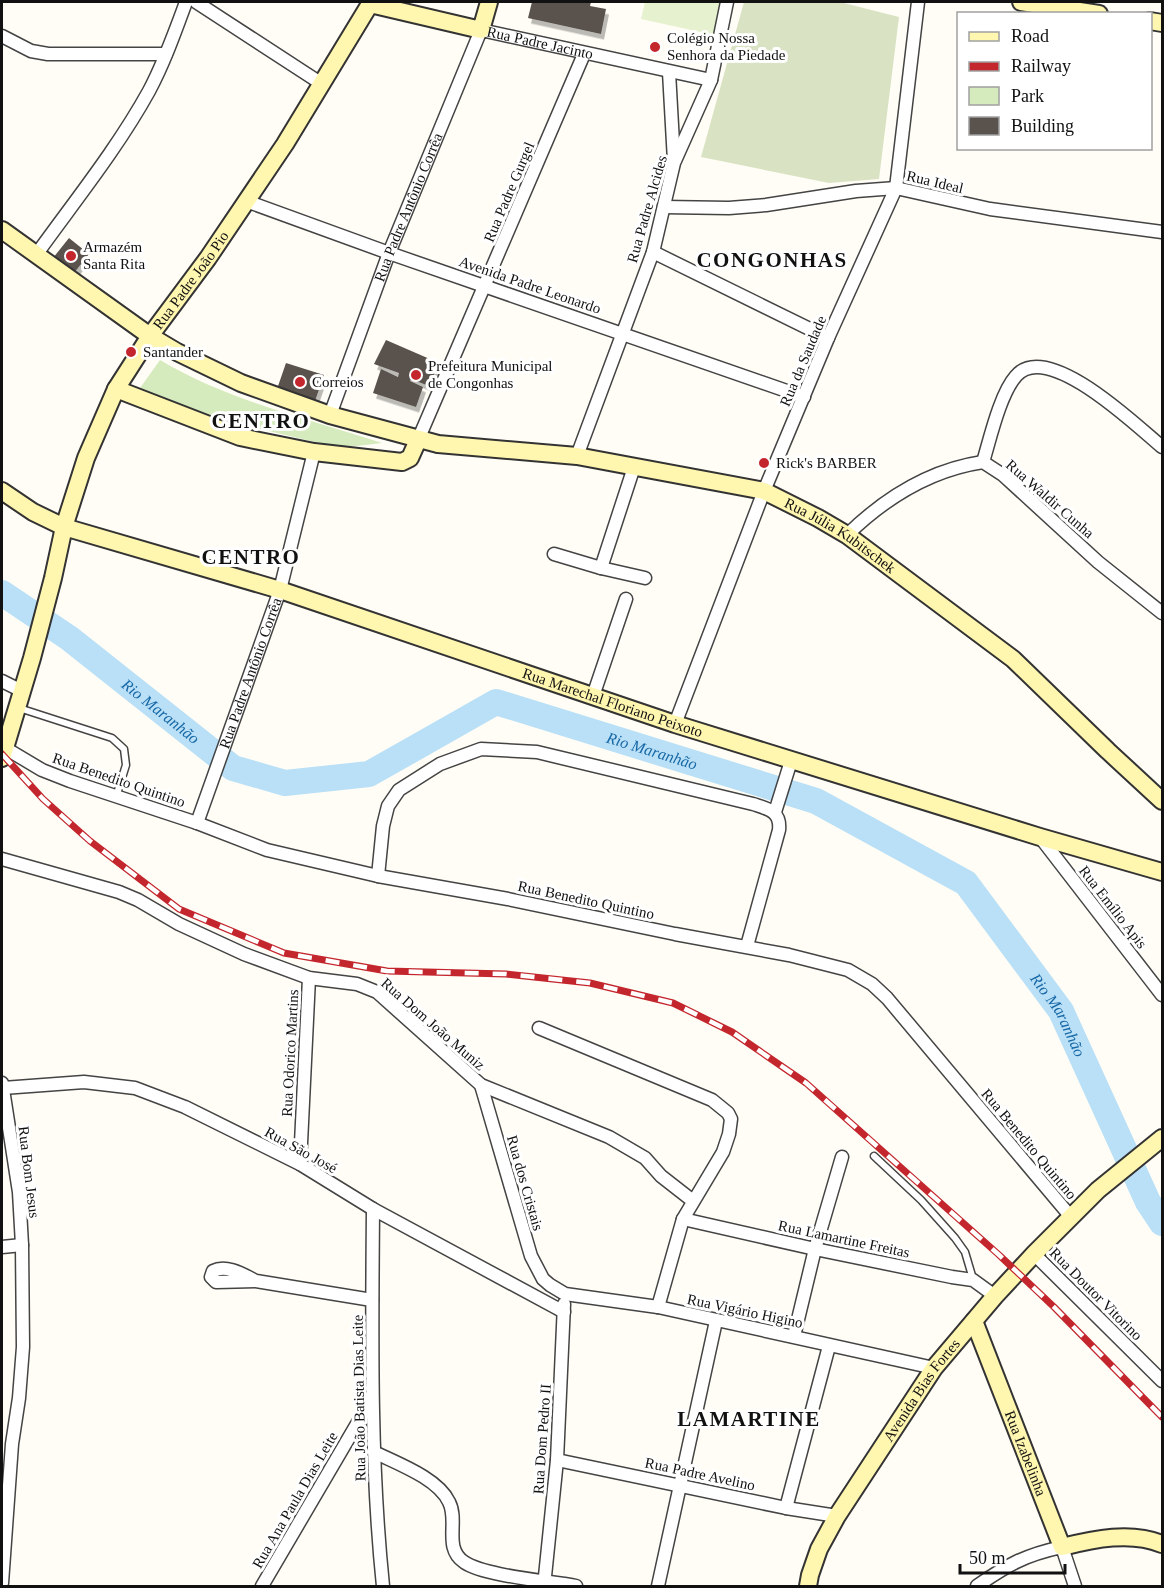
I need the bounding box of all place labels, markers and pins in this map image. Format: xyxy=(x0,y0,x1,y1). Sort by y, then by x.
place label: Colégio Nossa Senhora da Piedade xyxy=(667,30,786,63)
marker: Colégio Nossa Senhora da Piedade xyxy=(648,40,662,54)
place label: Armazém Santa Rita xyxy=(83,239,145,272)
marker: Armazém Santa Rita xyxy=(64,249,78,263)
place label: Santander xyxy=(143,344,203,360)
marker: Santander xyxy=(124,345,138,359)
place label: Prefeitura Municipal de Congonhas xyxy=(428,358,553,391)
marker: Prefeitura Municipal de Congonhas xyxy=(409,368,423,382)
place label: Correios xyxy=(312,374,364,390)
marker: Correios xyxy=(293,375,307,389)
place label: Rick's BARBER xyxy=(776,455,877,471)
marker: Rick's BARBER xyxy=(757,456,771,470)

